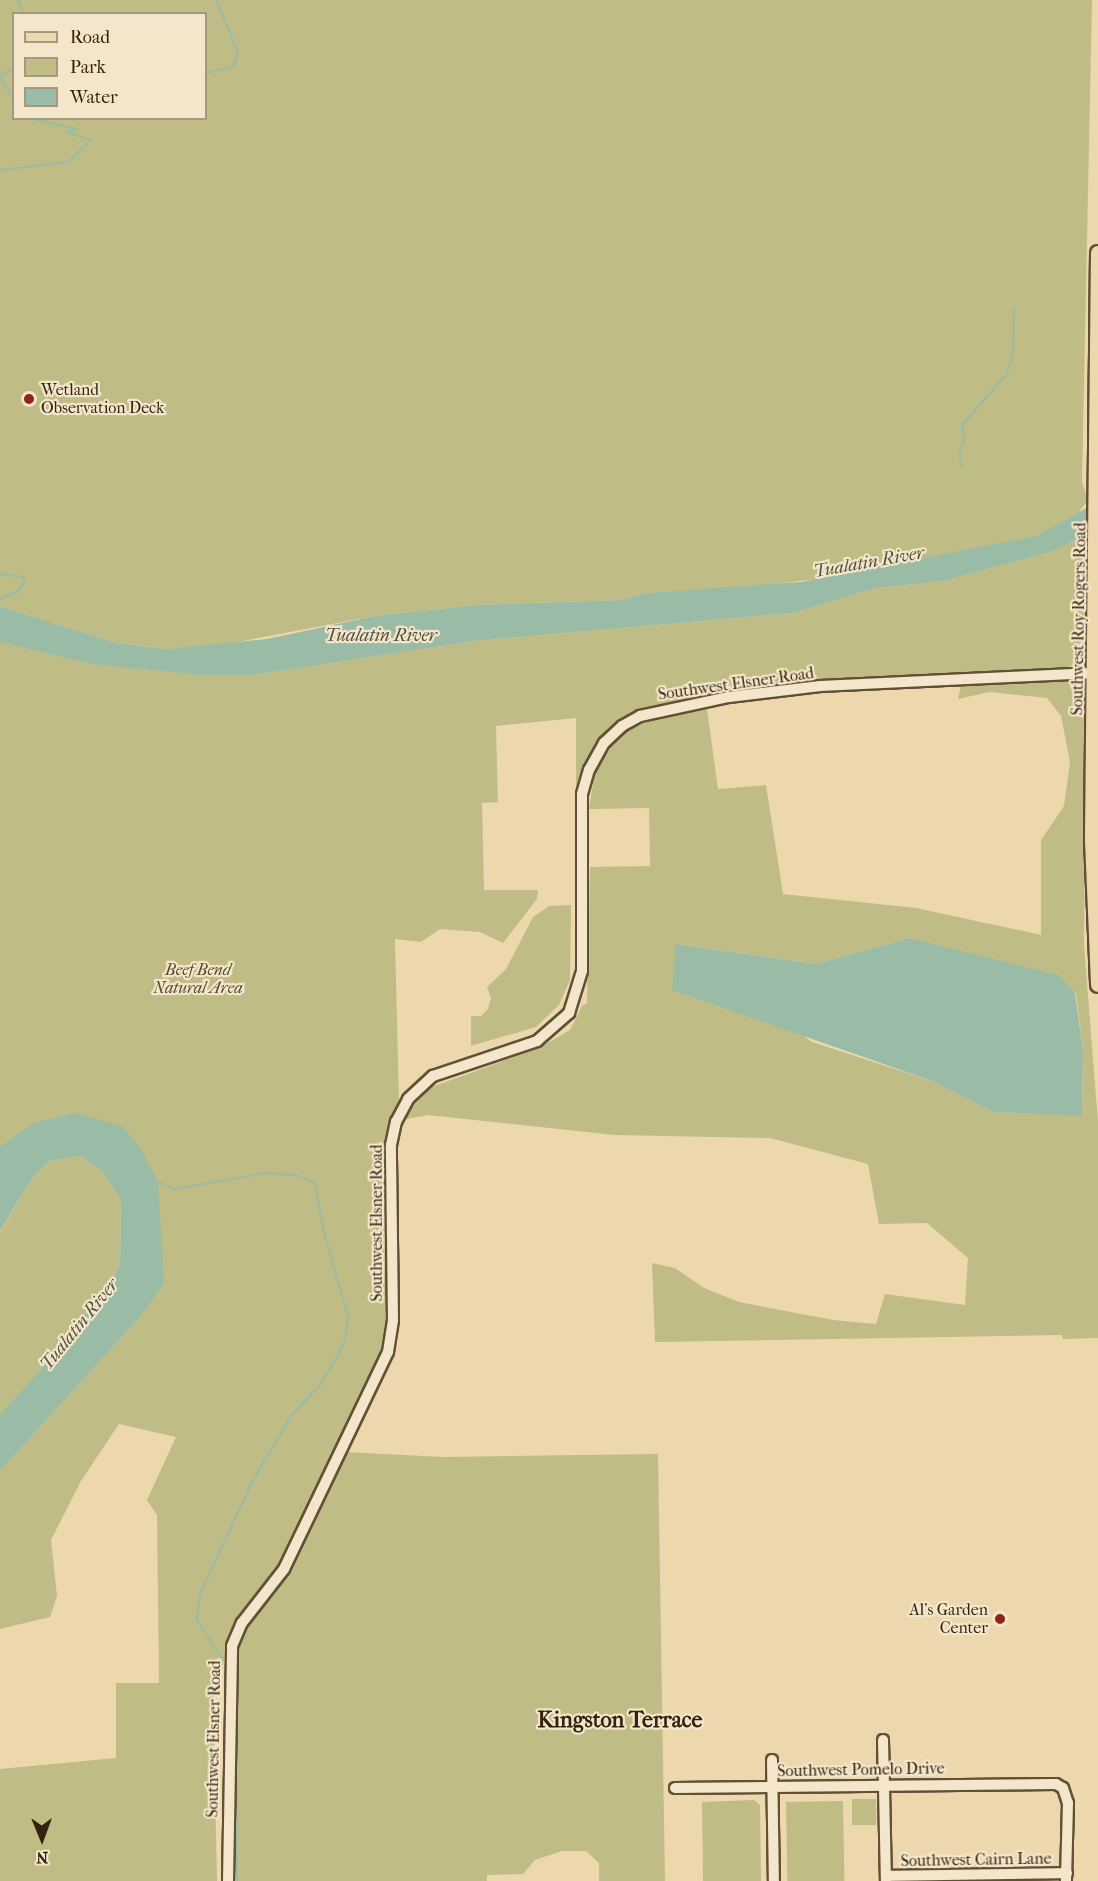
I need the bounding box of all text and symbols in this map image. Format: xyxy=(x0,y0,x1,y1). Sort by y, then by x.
legend xyxy=(12,12,207,120)
text: Road xyxy=(70,27,110,48)
text: Park xyxy=(70,57,106,78)
text: Water xyxy=(70,87,118,108)
place label: Wetland Observation Deck xyxy=(41,380,164,418)
marker: Wetland Observation Deck xyxy=(22,392,36,406)
street label: Southwest Roy Rogers Road xyxy=(1068,522,1090,716)
water label: Tualatin River xyxy=(812,543,926,583)
water label: Tualatin River xyxy=(325,625,437,647)
street label: Southwest Elsner Road xyxy=(657,664,815,704)
park label: Beef Bend Natural Area xyxy=(153,960,243,998)
street label: Southwest Elsner Road xyxy=(367,1144,387,1302)
water label: Tualatin River xyxy=(36,1275,124,1375)
place label: Al's Garden Center xyxy=(909,1600,988,1638)
marker: Al's Garden Center xyxy=(993,1612,1007,1626)
street label: Southwest Elsner Road xyxy=(203,1660,225,1818)
district label: Kingston Terrace xyxy=(538,1708,702,1734)
street label: Southwest Pomelo Drive xyxy=(777,1759,945,1781)
north arrow xyxy=(12,1809,72,1869)
text: N xyxy=(36,1848,49,1867)
street label: Southwest Cairn Lane xyxy=(900,1849,1052,1871)

